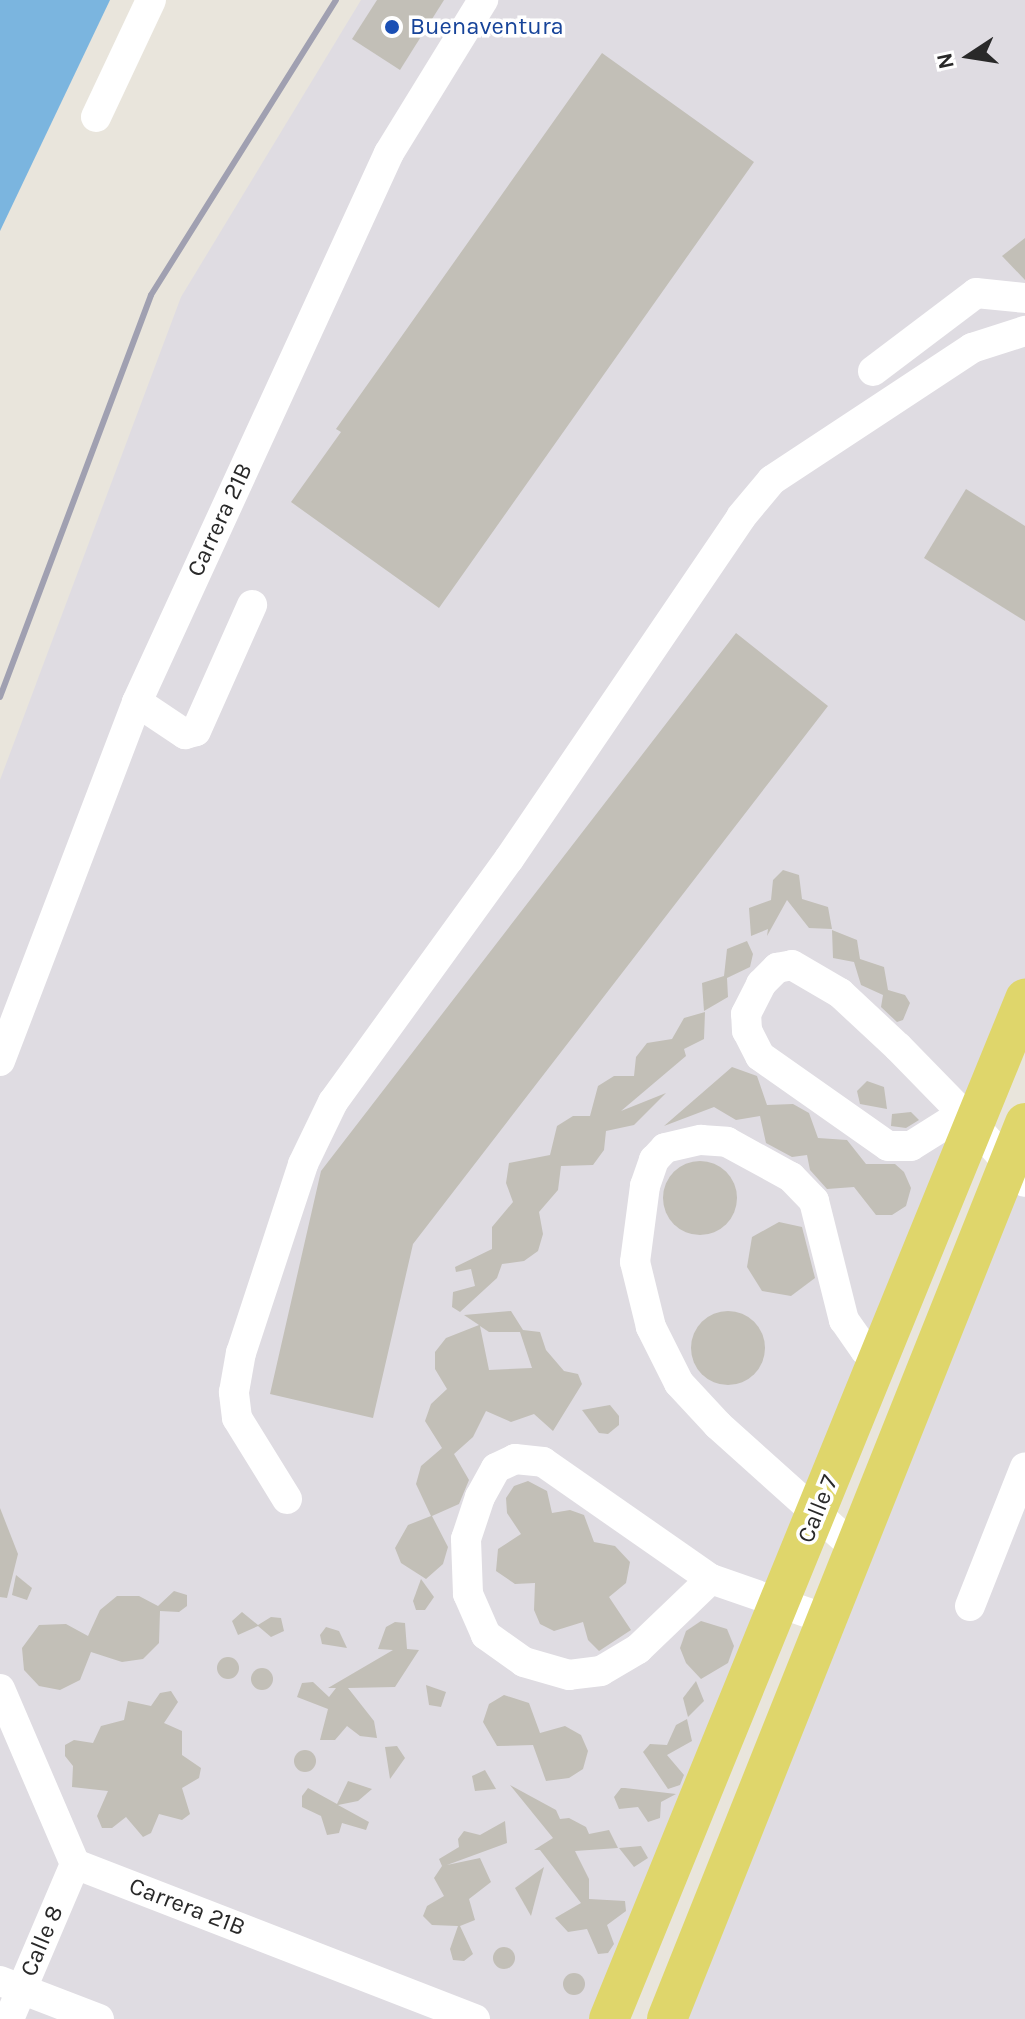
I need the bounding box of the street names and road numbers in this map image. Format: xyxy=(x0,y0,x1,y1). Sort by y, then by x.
street label: Carrera 21B xyxy=(181,459,259,581)
street label: Calle 7 xyxy=(791,1471,845,1547)
street label: Carrera 21B xyxy=(125,1872,249,1942)
street label: Calle 8 xyxy=(14,1901,70,1981)

